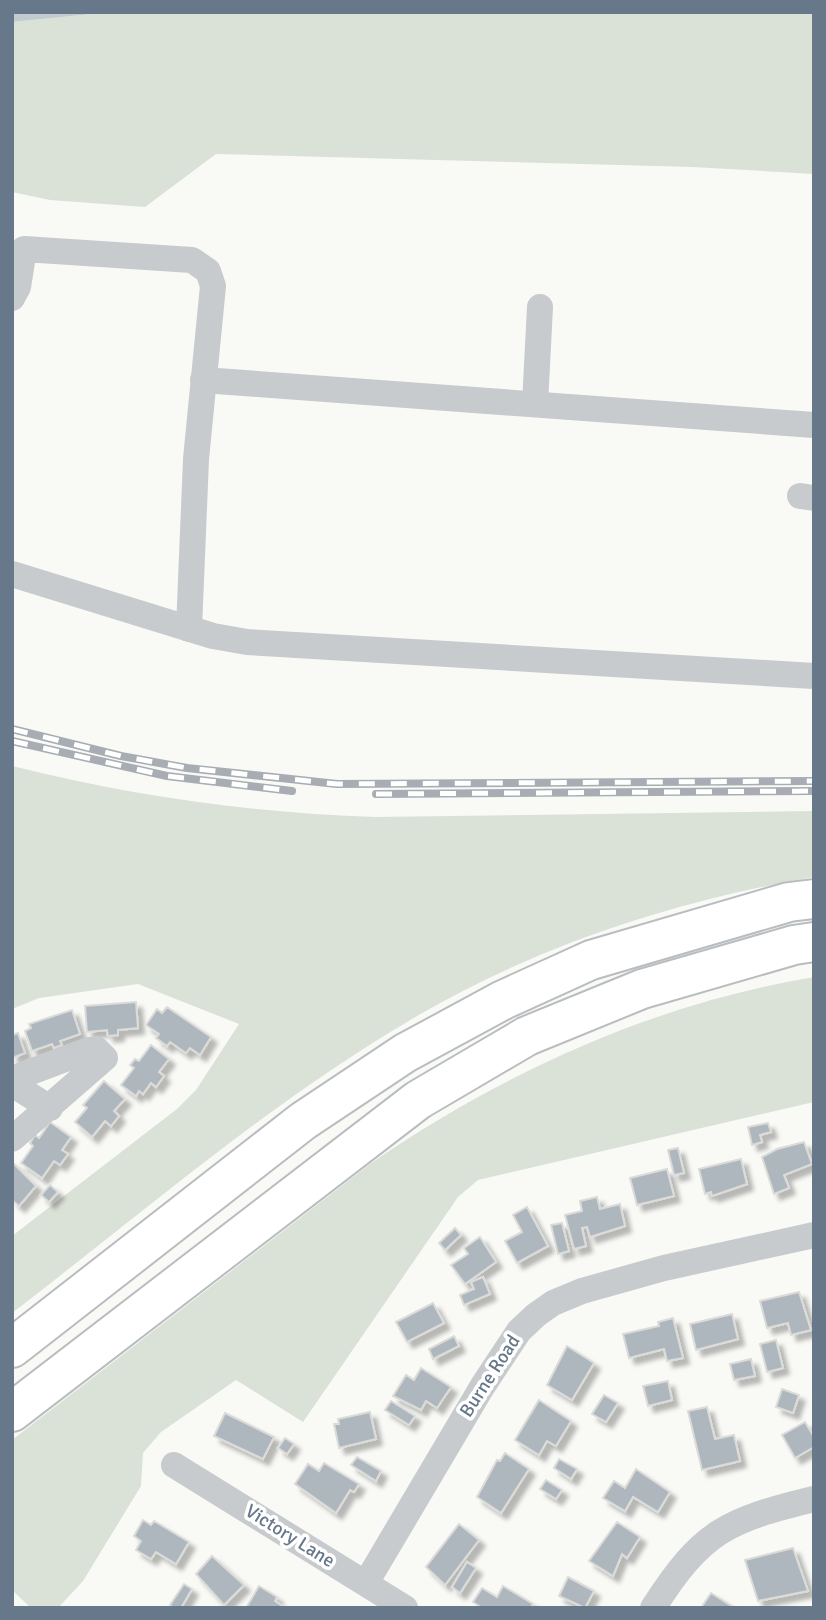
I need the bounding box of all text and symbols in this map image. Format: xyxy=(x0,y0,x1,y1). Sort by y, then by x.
street label: Burne Road xyxy=(454,1330,526,1422)
street label: Victory Lane xyxy=(241,1499,339,1573)

